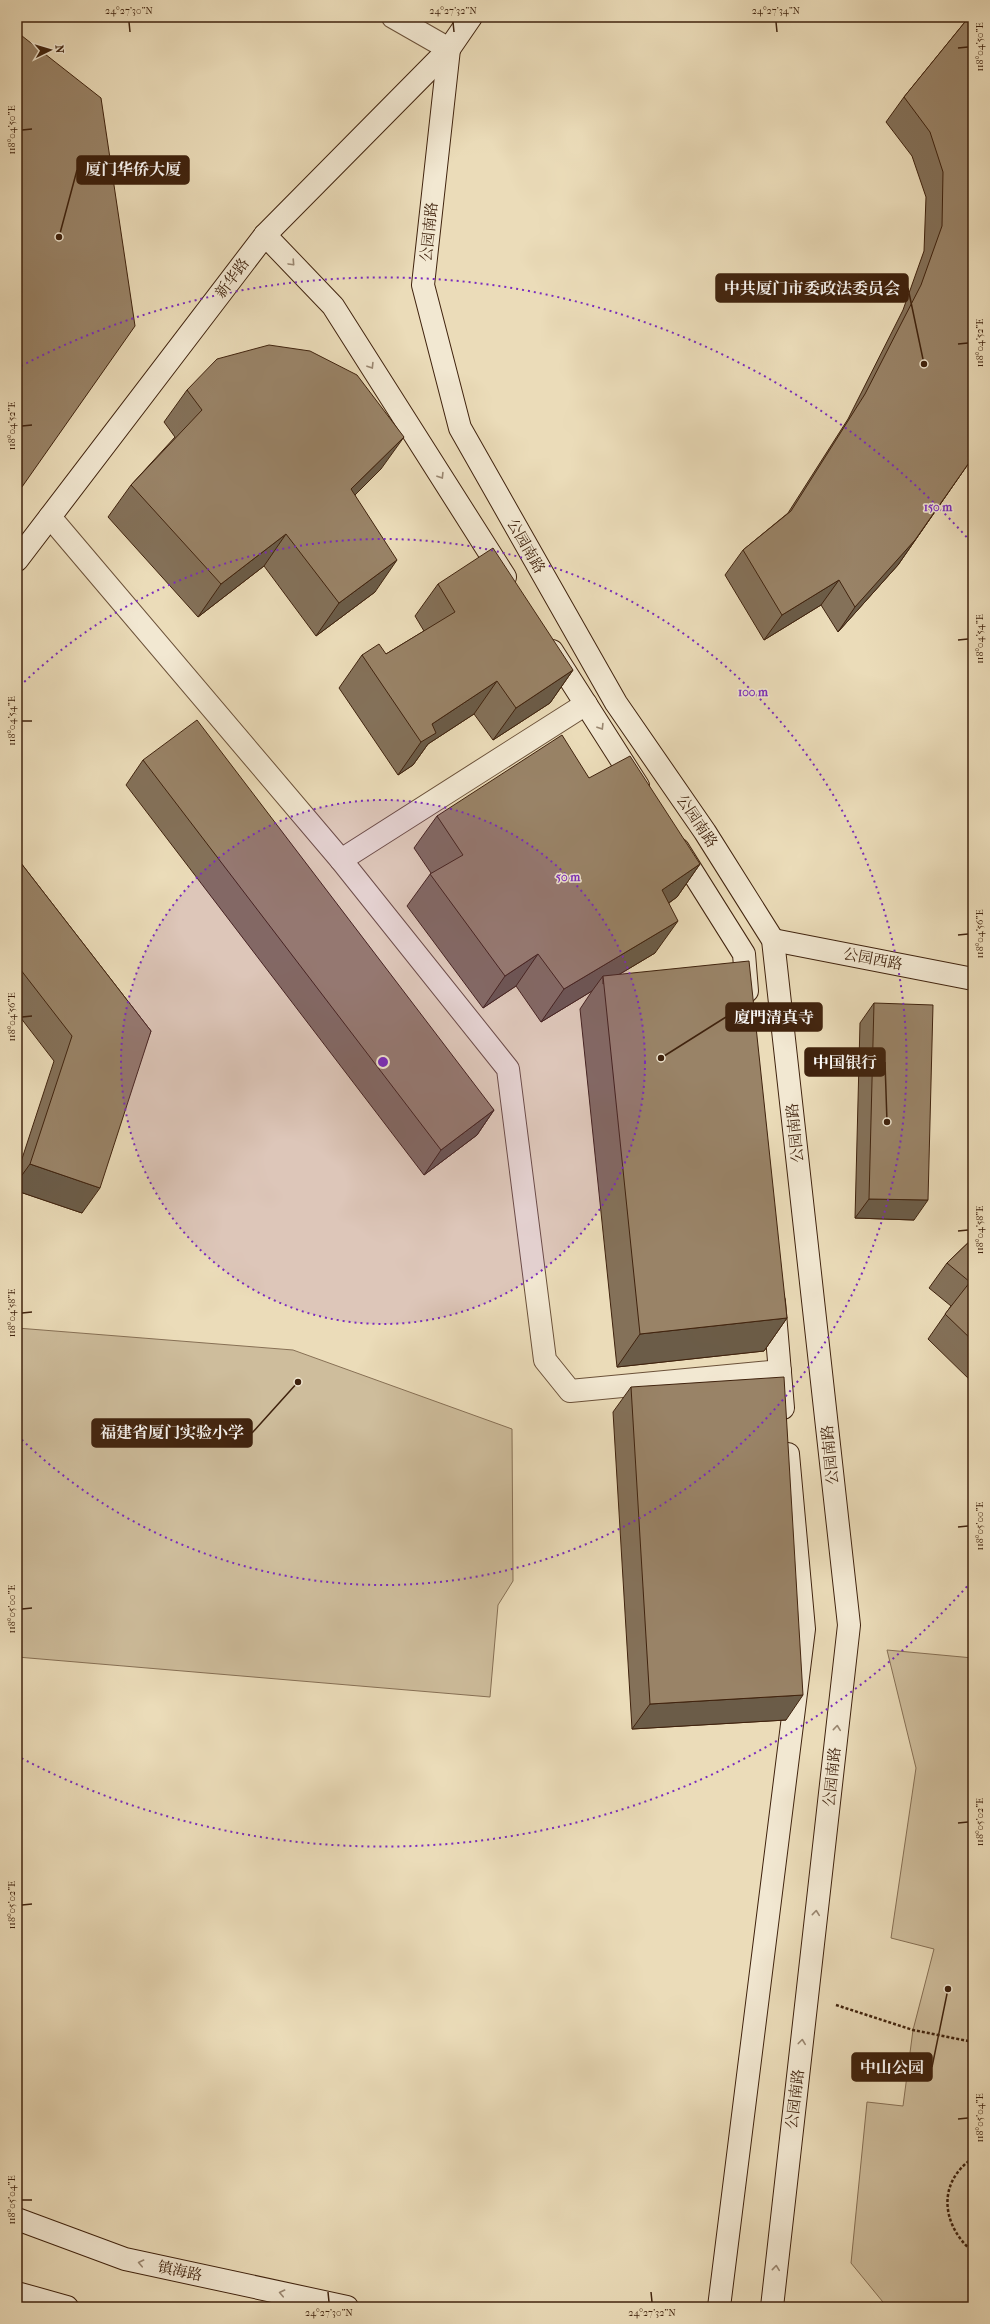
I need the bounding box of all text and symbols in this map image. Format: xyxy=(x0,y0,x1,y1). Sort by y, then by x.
text: 24°27'30"N xyxy=(105,5,153,17)
text: 24°27'32"N xyxy=(429,5,477,17)
text: 24°27'34"N xyxy=(752,5,801,17)
text: 118°04'50"E xyxy=(974,22,986,72)
north arrow xyxy=(30,30,70,70)
text: N xyxy=(53,44,66,55)
text: 118°04'50"E xyxy=(6,105,18,155)
callout: 厦门华侨大厦 xyxy=(77,156,189,184)
text: 厦门华侨大厦 xyxy=(85,160,181,179)
street label: 公园南路 xyxy=(417,201,441,263)
street label: 新华路 xyxy=(211,255,253,301)
one-way arrow xyxy=(287,258,295,266)
callout: 中共厦门市委政法委员会 xyxy=(716,274,908,302)
text: 中共厦门市委政法委员会 xyxy=(724,279,900,298)
text: 118°04'52"E xyxy=(974,319,986,367)
one-way arrow xyxy=(366,362,374,369)
text: 118°04'52"E xyxy=(6,402,18,450)
one-way arrow xyxy=(436,472,443,479)
text: 150 m xyxy=(924,500,953,514)
street label: 公园南路 xyxy=(503,516,549,576)
text: 118°04'54"E xyxy=(974,614,986,664)
text: 100 m xyxy=(738,685,769,699)
text: 118°04'54"E xyxy=(6,696,18,746)
one-way arrow xyxy=(596,723,603,730)
street label: 公园南路 xyxy=(673,791,721,851)
text: 50 m xyxy=(556,870,581,884)
text: 118°04'56"E xyxy=(974,910,986,959)
street label: 公园西路 xyxy=(842,944,904,974)
text: 118°04'56"E xyxy=(6,993,18,1042)
callout: 廈門清真寺 xyxy=(726,1003,822,1031)
text: 廈門清真寺 xyxy=(734,1008,814,1027)
callout: 中国银行 xyxy=(805,1048,885,1076)
text: 中国银行 xyxy=(813,1053,877,1072)
centre of rings xyxy=(376,1055,390,1069)
street label: 公园南路 xyxy=(783,1102,807,1164)
text: 118°04'58"E xyxy=(974,1206,986,1254)
text: 118°04'58"E xyxy=(6,1289,18,1337)
callout: 福建省厦门实验小学 xyxy=(92,1419,252,1447)
text: 福建省厦门实验小学 xyxy=(100,1423,244,1442)
street label: 公园南路 xyxy=(818,1424,842,1486)
text: 118°05'00"E xyxy=(974,1502,986,1550)
text: 118°05'00"E xyxy=(6,1585,18,1633)
one-way arrow xyxy=(833,1725,842,1731)
street label: 公园南路 xyxy=(820,1746,844,1808)
text: 118°05'02"E xyxy=(974,1798,986,1846)
text: 118°05'02"E xyxy=(6,1881,18,1929)
one-way arrow xyxy=(812,1909,821,1916)
one-way arrow xyxy=(797,2039,806,2045)
callout: 中山公园 xyxy=(852,2053,932,2081)
text: 中山公园 xyxy=(860,2058,924,2077)
street label: 公园南路 xyxy=(782,2068,808,2130)
text: 118°05'04"E xyxy=(974,2093,986,2143)
text: 118°05'04"E xyxy=(6,2175,18,2225)
street label: 镇海路 xyxy=(156,2258,204,2284)
one-way arrow xyxy=(138,2259,144,2267)
one-way arrow xyxy=(771,2265,780,2271)
one-way arrow xyxy=(279,2289,285,2297)
text: 24°27'30"N xyxy=(305,2307,353,2319)
text: 24°27'32"N xyxy=(628,2307,676,2319)

